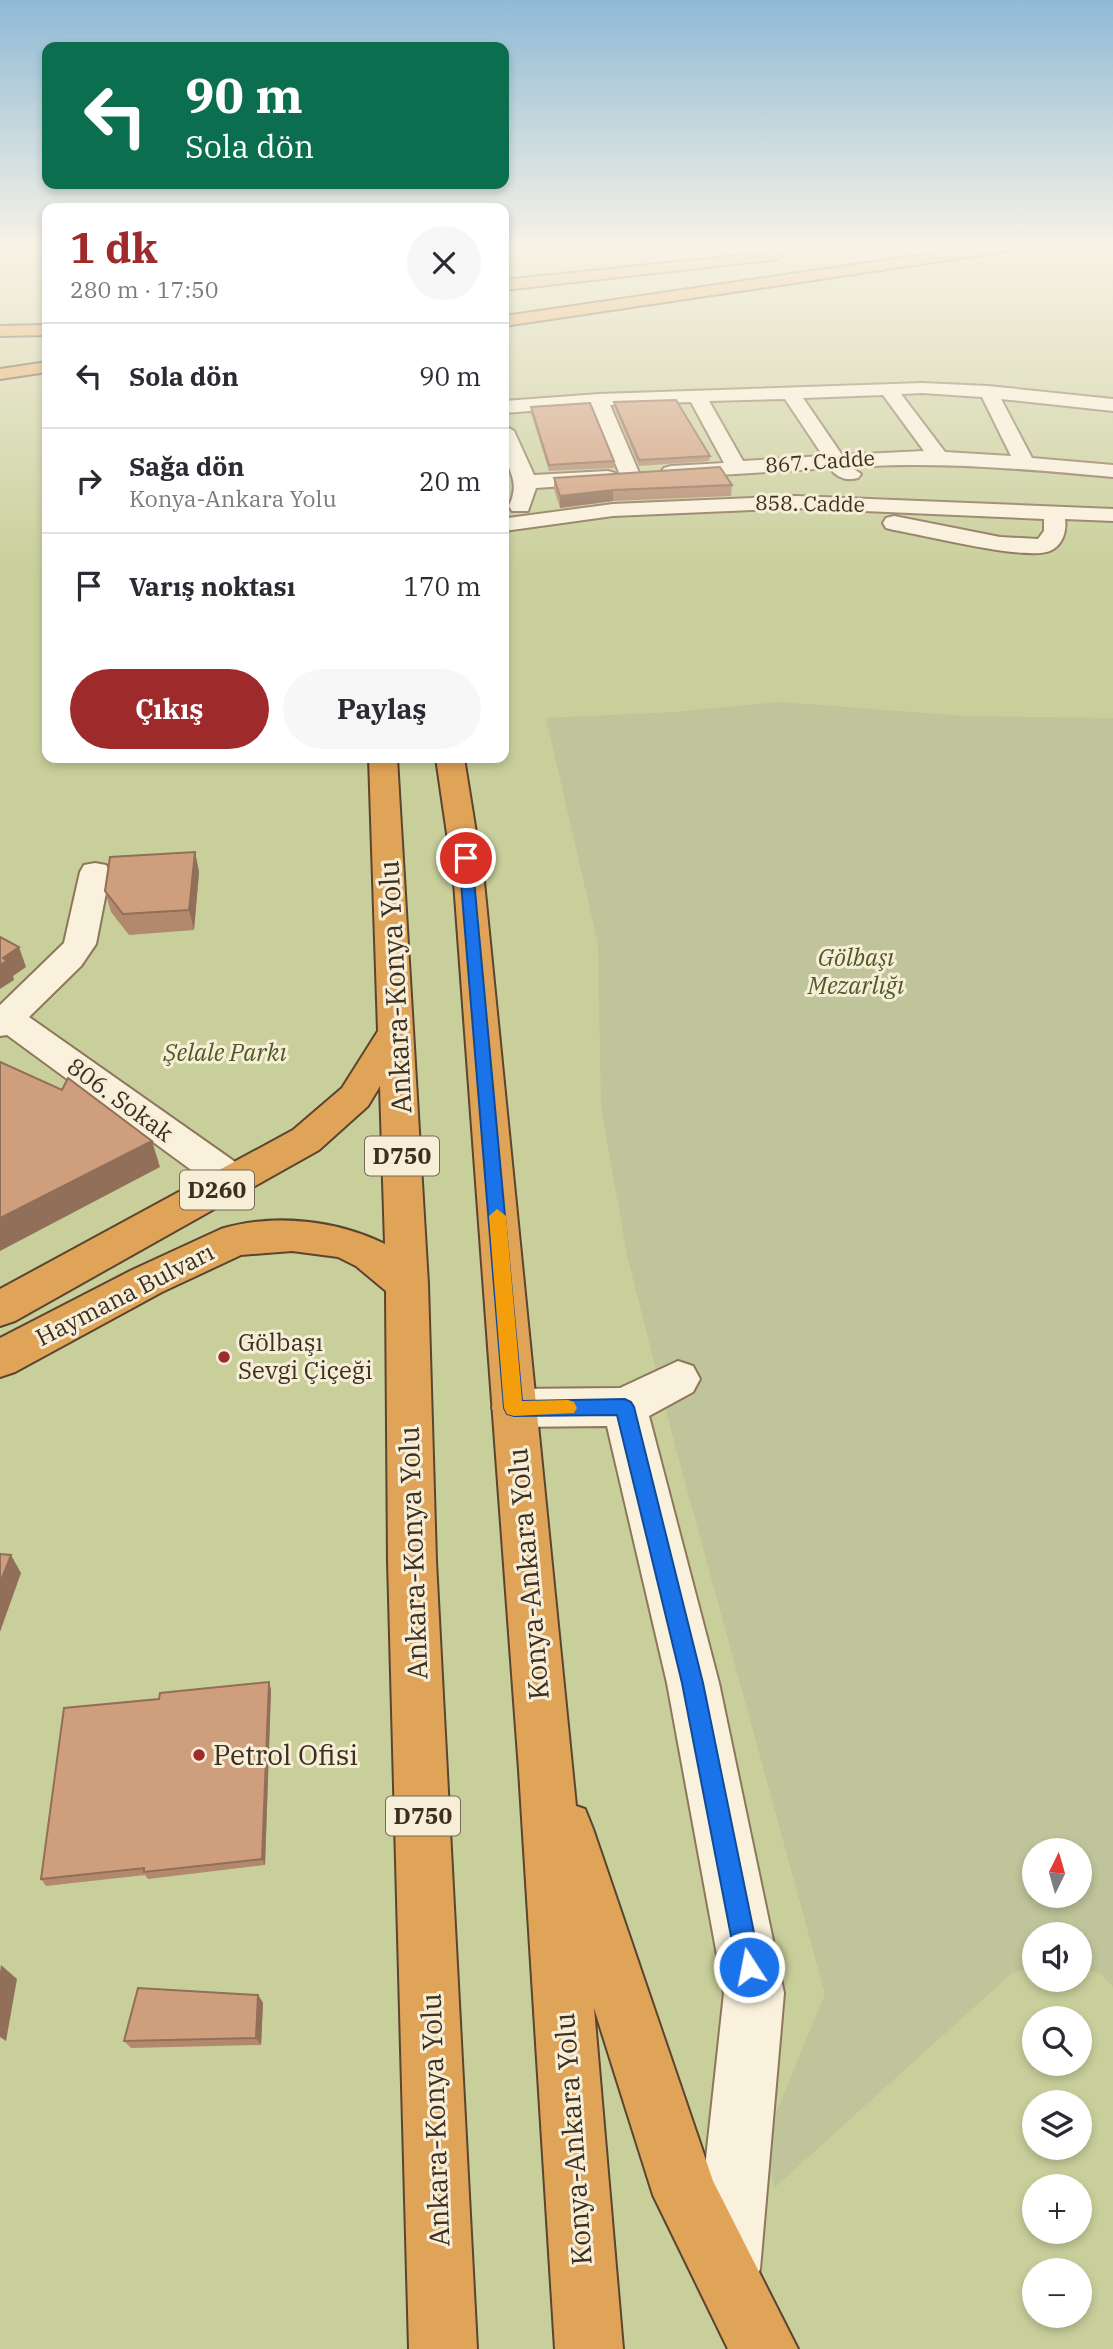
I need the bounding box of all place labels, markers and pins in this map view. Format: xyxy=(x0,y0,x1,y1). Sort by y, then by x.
pin xyxy=(436,828,496,888)
place label: Gölbaşı Sevgi Çiçeği xyxy=(238,1326,373,1386)
marker: Gölbaşı Sevgi Çiçeği xyxy=(216,1349,232,1365)
place label: Petrol Ofisi xyxy=(213,1736,358,1773)
marker: Petrol Ofisi xyxy=(191,1747,207,1763)

